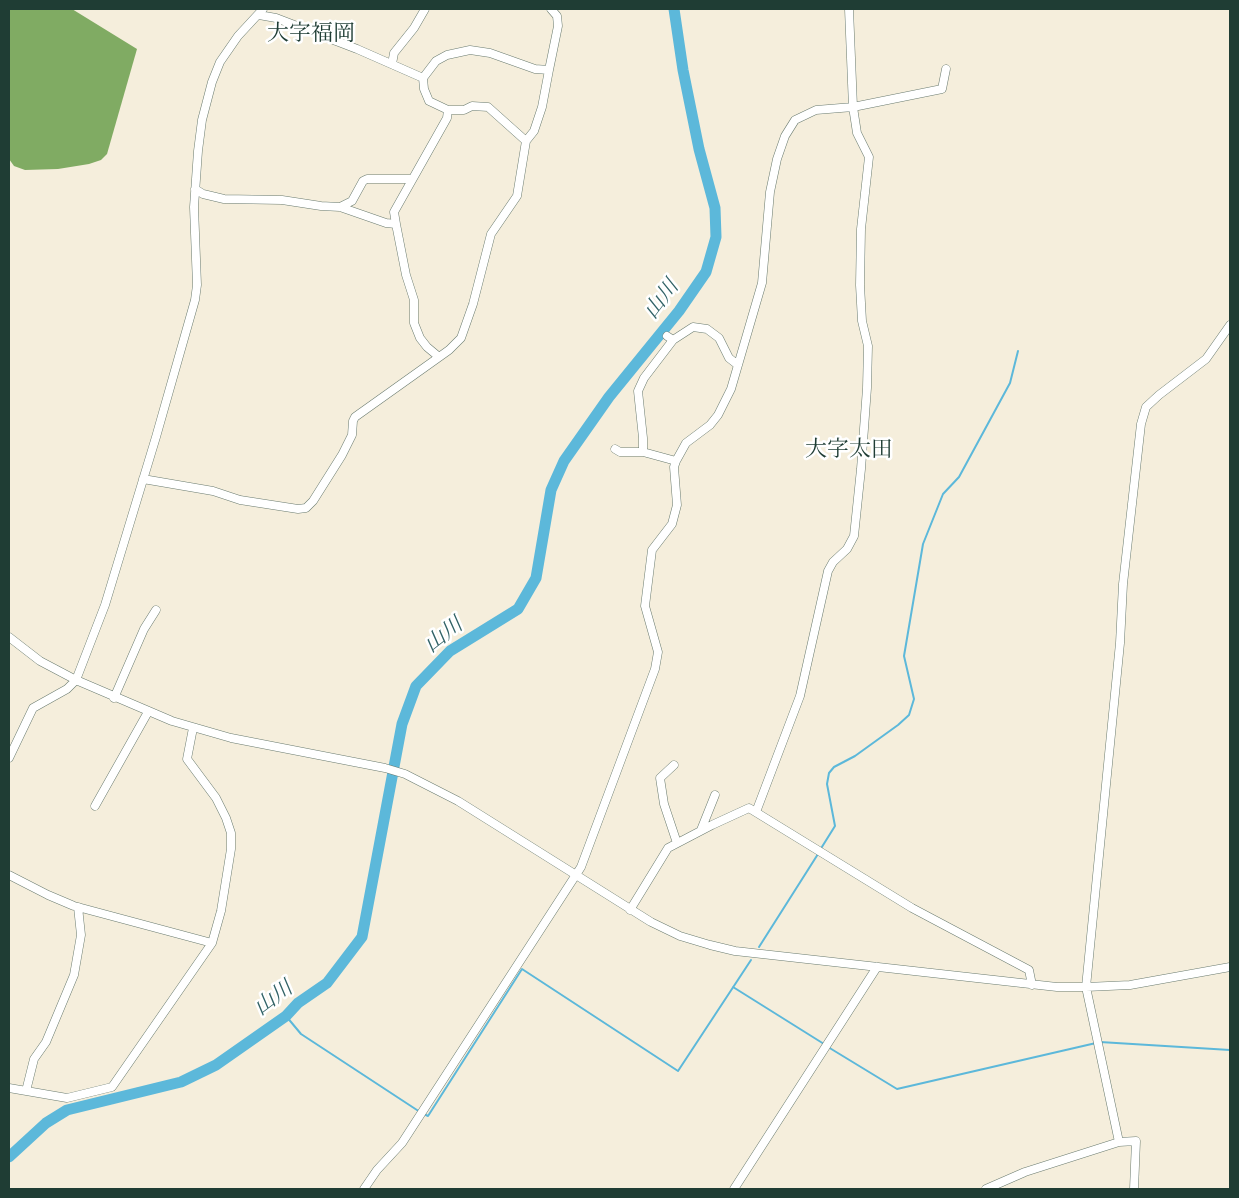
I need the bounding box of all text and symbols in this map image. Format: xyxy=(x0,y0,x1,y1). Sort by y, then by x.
district label: 大字福岡 xyxy=(267,22,355,48)
water label: 山川 xyxy=(639,276,685,324)
district label: 大字太田 xyxy=(805,438,893,464)
water label: 山川 xyxy=(420,613,468,659)
water label: 山川 xyxy=(250,976,298,1022)

